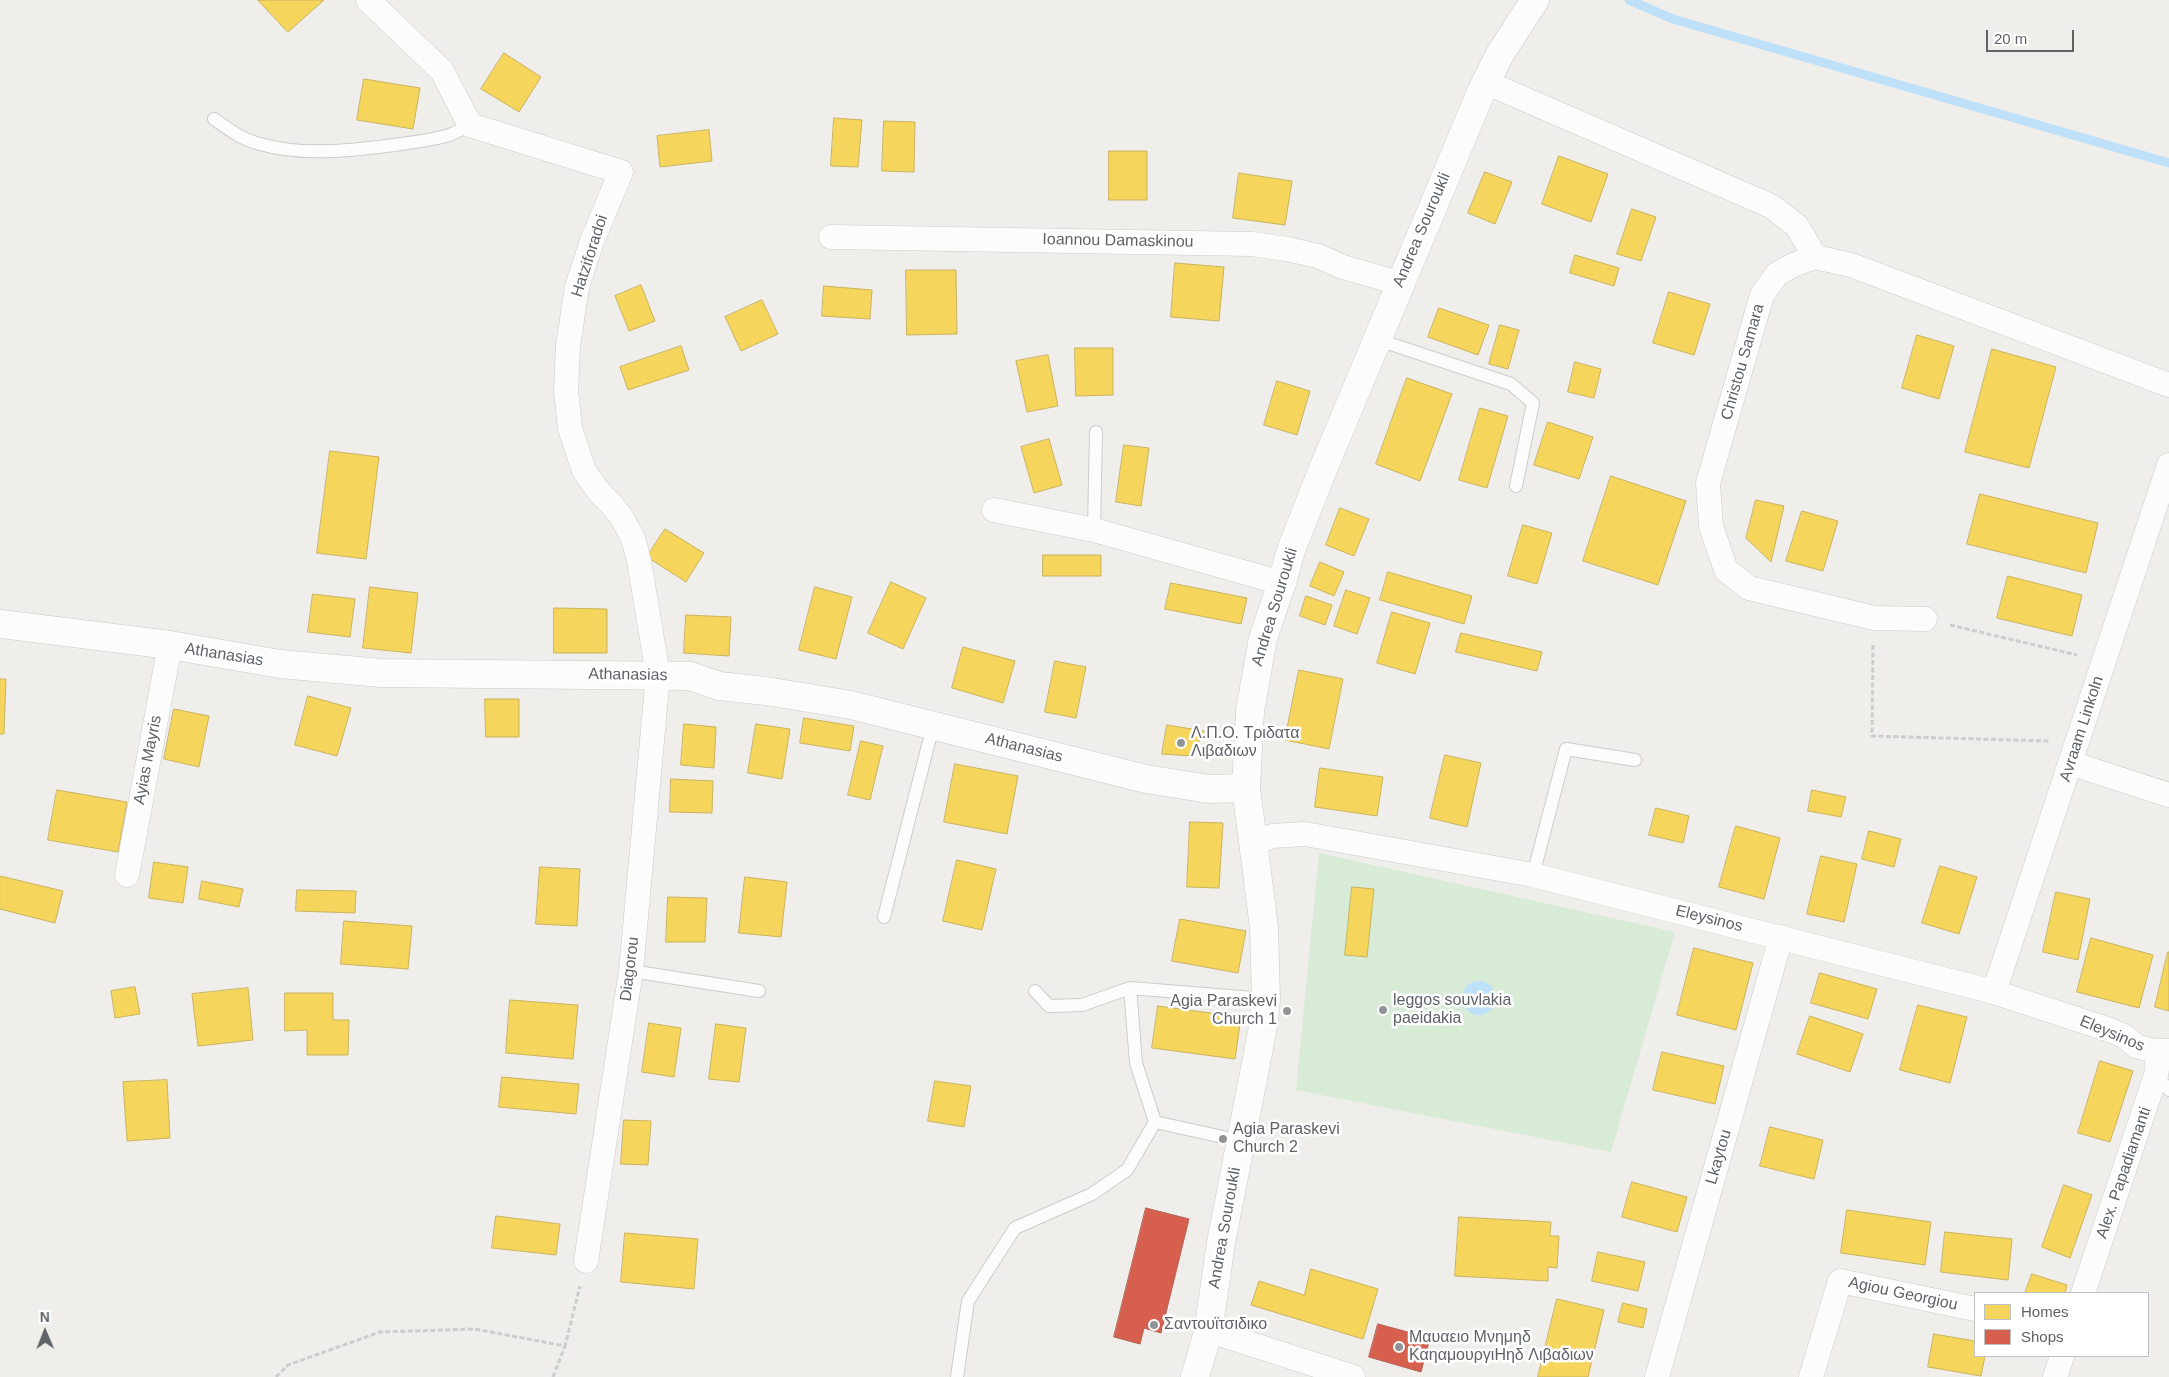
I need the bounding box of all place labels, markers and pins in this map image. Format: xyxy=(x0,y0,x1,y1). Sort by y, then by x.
place label: Λ.Π.Ο. Τριδατα Λιβαδιων xyxy=(1191,724,1299,762)
marker: Λ.Π.Ο. Τριδατα Λιβαδιων xyxy=(1175,737,1187,749)
place label: leggos souvlakia paeidakia xyxy=(1393,991,1511,1029)
place label: Agia Paraskevi Church 1 xyxy=(1170,992,1277,1030)
marker: leggos souvlakia paeidakia xyxy=(1377,1004,1389,1016)
marker: Agia Paraskevi Church 1 xyxy=(1281,1005,1293,1017)
place label: Agia Paraskevi Church 2 xyxy=(1233,1120,1340,1158)
marker: Agia Paraskevi Church 2 xyxy=(1217,1133,1229,1145)
place label: Σαντουϊτσιδικο xyxy=(1164,1315,1267,1335)
marker: Σαντουϊτσιδικο xyxy=(1148,1319,1160,1331)
place label: Μαυαειο Μνημηδ ΚαηαμουργιΗηδ Λιβαδιων xyxy=(1409,1328,1594,1366)
marker: Μαυαειο Μνημηδ ΚαηαμουργιΗηδ Λιβαδιων xyxy=(1393,1341,1405,1353)

